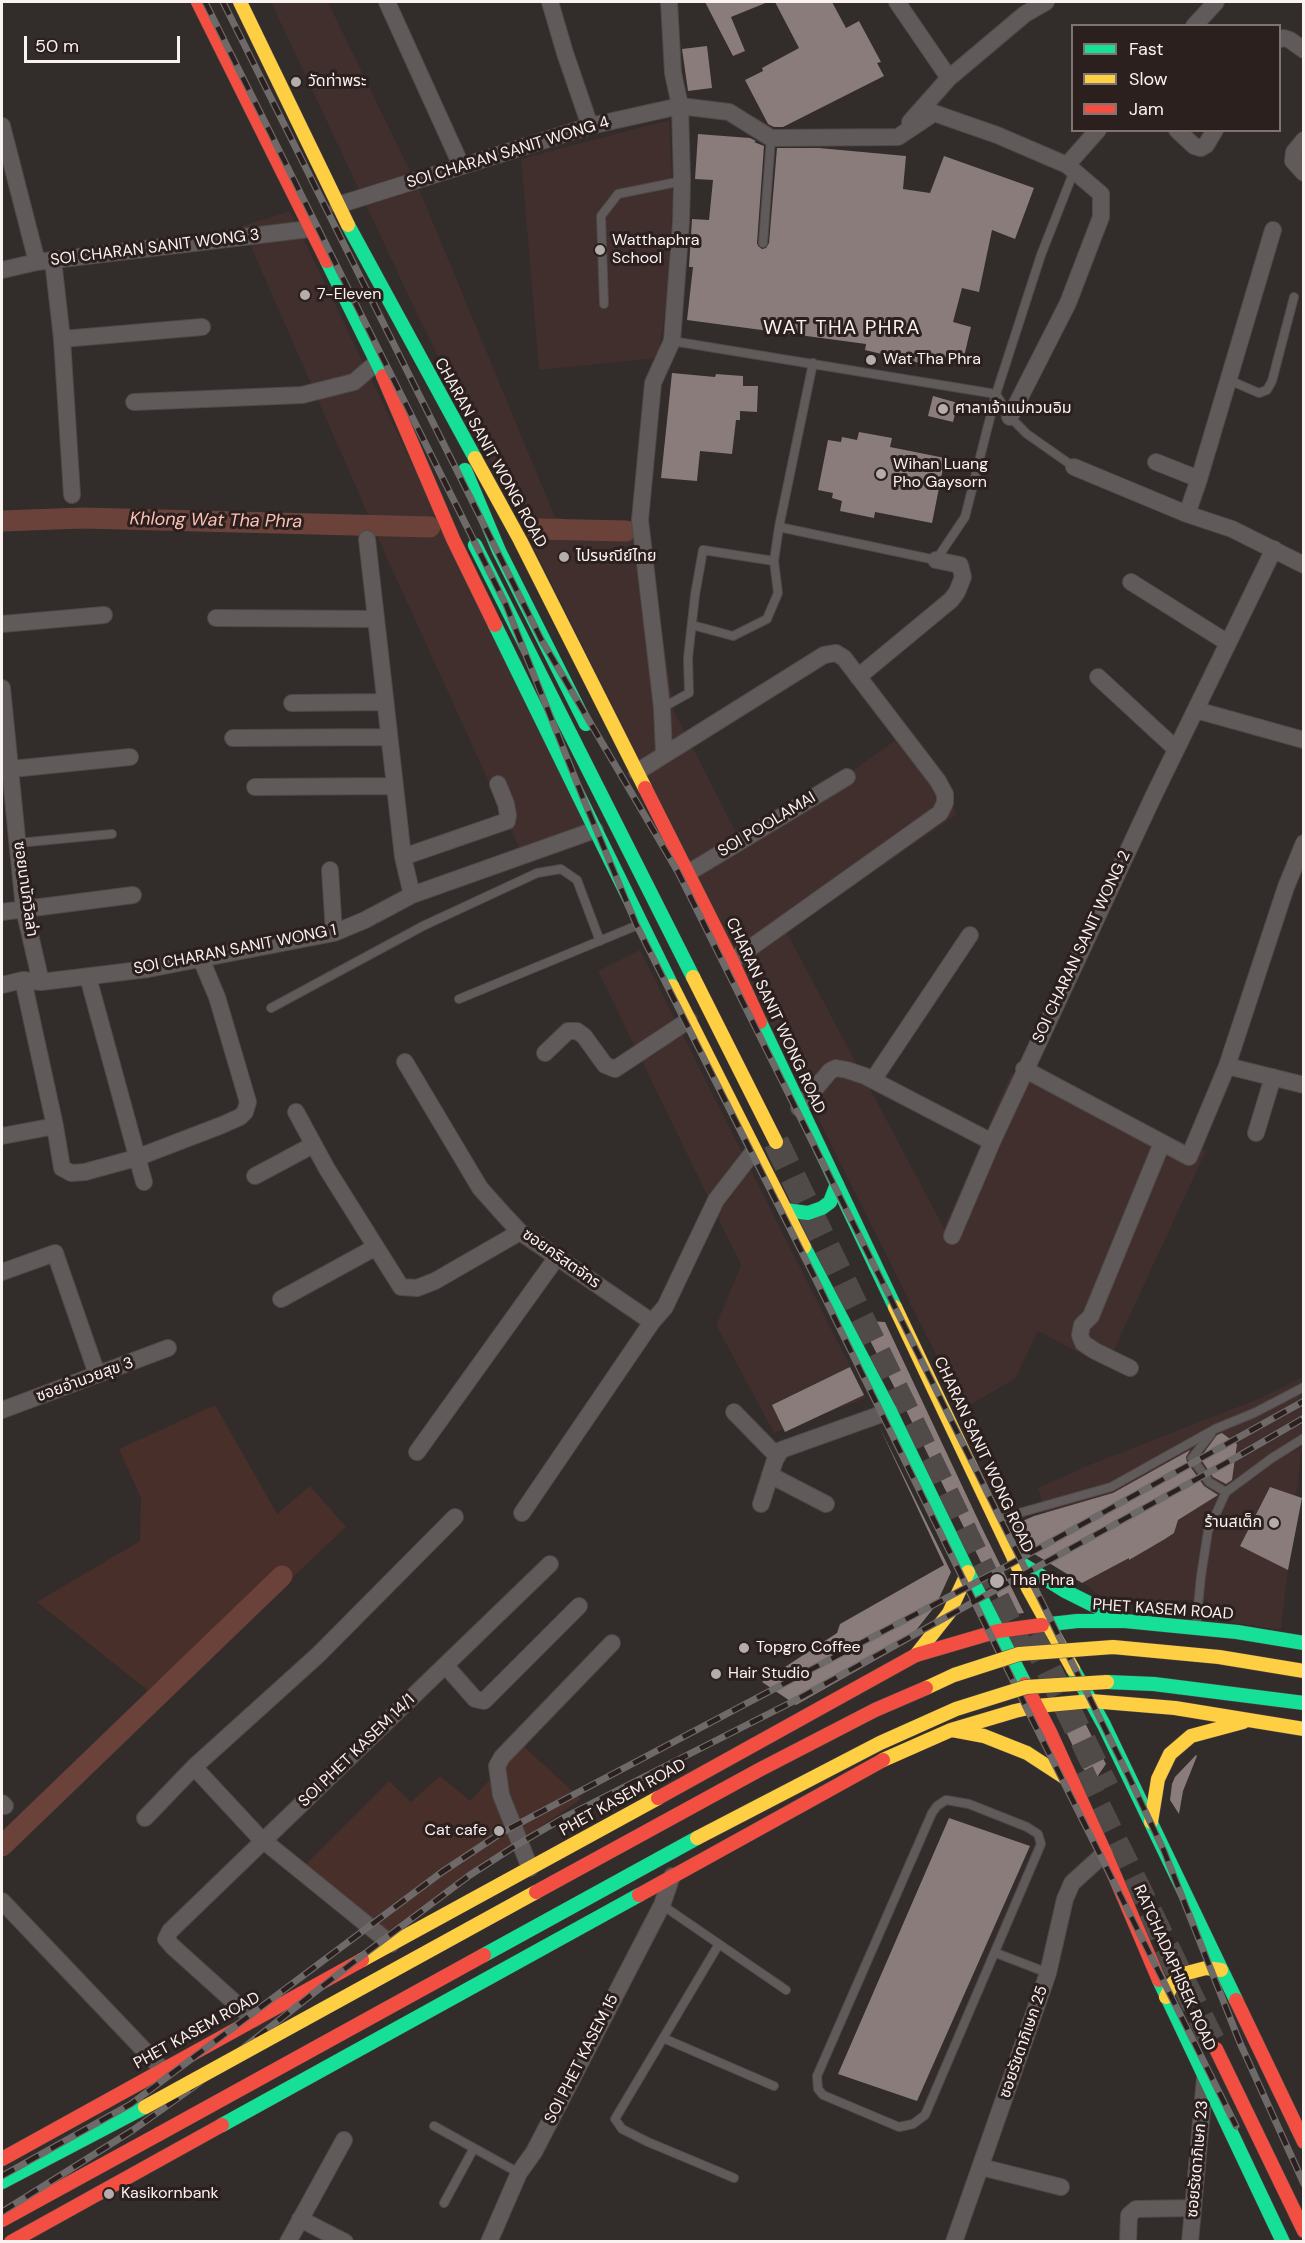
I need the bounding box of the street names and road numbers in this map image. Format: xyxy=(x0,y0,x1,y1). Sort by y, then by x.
street label: SOI CHARAN SANIT WONG 4 xyxy=(404,113,612,193)
street label: SOI CHARAN SANIT WONG 3 xyxy=(49,226,261,270)
street label: CHARAN SANIT WONG ROAD xyxy=(430,355,550,551)
street label: SOI POOLAMAI xyxy=(715,788,819,862)
street label: ซอยนานักวิลล่า xyxy=(9,840,41,938)
street label: SOI CHARAN SANIT WONG 2 xyxy=(1029,848,1135,1046)
street label: CHARAN SANIT WONG ROAD xyxy=(721,915,829,1117)
street label: SOI CHARAN SANIT WONG 1 xyxy=(132,921,338,979)
street label: ซอยคริสตจักร xyxy=(518,1225,604,1293)
street label: ซอยอำนวยสุข 3 xyxy=(34,1354,136,1406)
street label: CHARAN SANIT WONG ROAD xyxy=(929,1354,1037,1556)
street label: PHET KASEM ROAD xyxy=(1092,1595,1234,1625)
street label: SOI PHET KASEM 14/1 xyxy=(295,1691,419,1811)
street label: PHET KASEM ROAD xyxy=(557,1755,689,1841)
street label: RATCHADAPHISEK ROAD xyxy=(1129,1882,1219,2054)
street label: ซอยรัชดาภิเษก 25 xyxy=(996,1983,1052,2101)
street label: PHET KASEM ROAD xyxy=(131,1988,263,2074)
street label: SOI PHET KASEM 15 xyxy=(541,1991,623,2127)
street label: ซอยรัชดาภิเษก 23 xyxy=(1183,2100,1213,2218)

